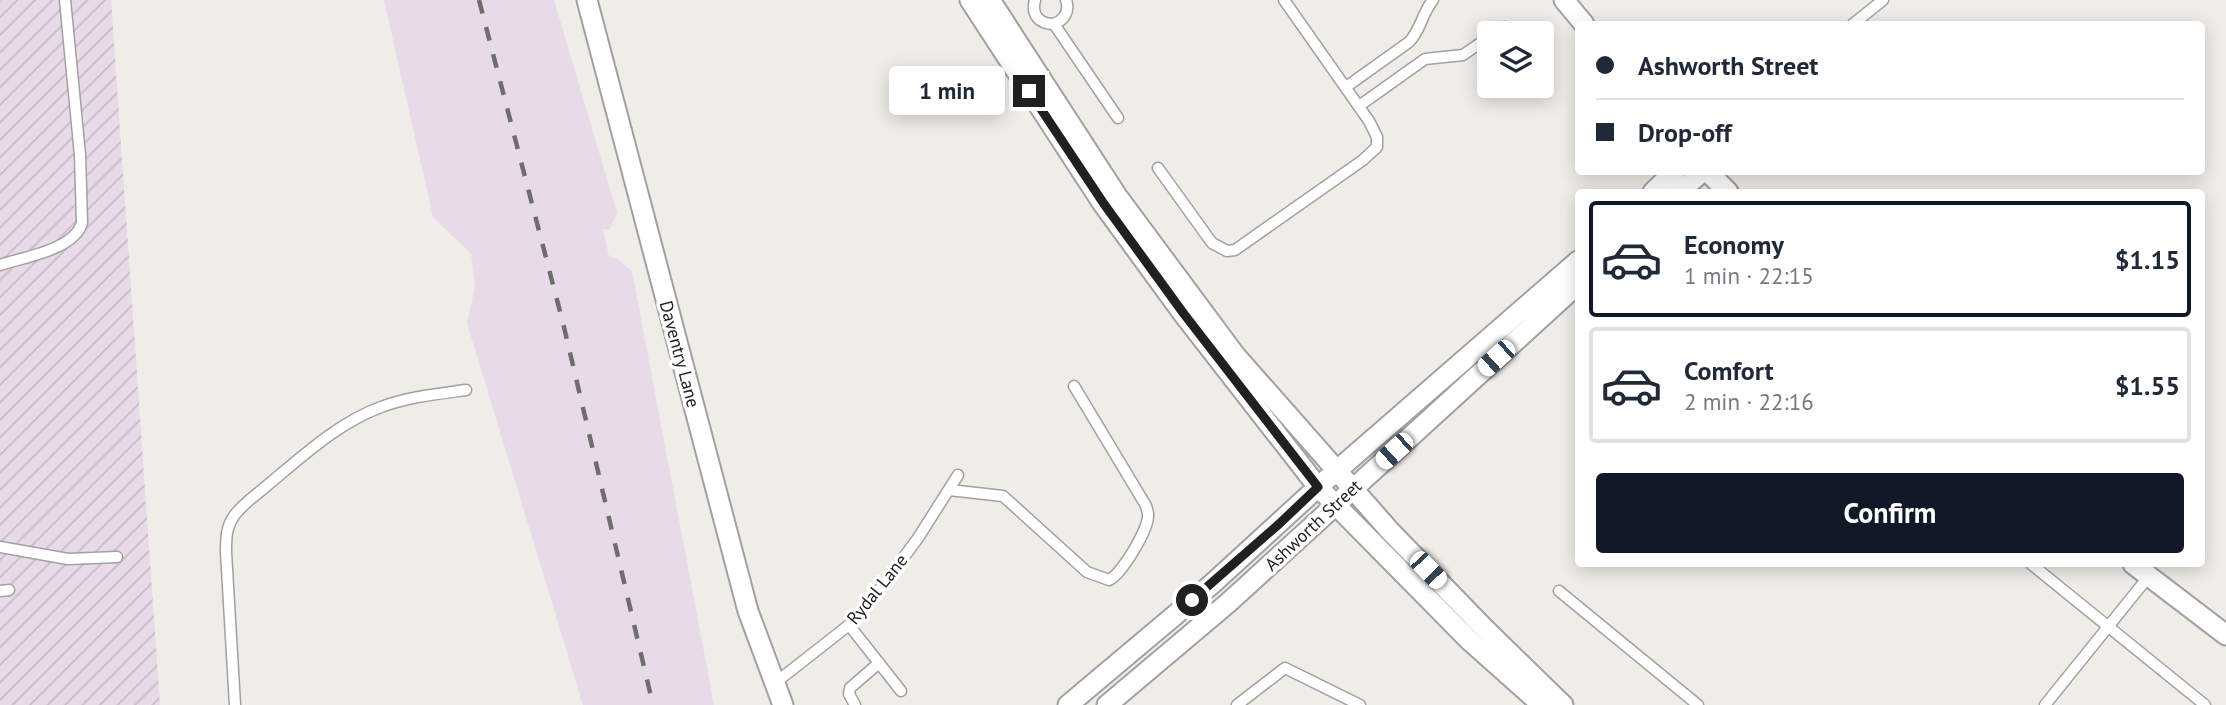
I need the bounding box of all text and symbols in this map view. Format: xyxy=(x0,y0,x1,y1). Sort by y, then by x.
map controls xyxy=(1477,21,1554,98)
button: layers xyxy=(1477,21,1554,98)
text: Ashworth Street xyxy=(1638,49,1818,82)
callout: 1 min xyxy=(889,66,1004,116)
route end xyxy=(1013,75,1045,107)
text: 1 min xyxy=(919,76,975,105)
text: Drop-off xyxy=(1638,116,1732,149)
icon: car xyxy=(1600,228,1663,291)
text: Economy xyxy=(1684,228,1784,261)
text: $1.15 xyxy=(2115,243,2180,276)
text: 1 min · 22:15 xyxy=(1684,261,1814,290)
street label: Daventry Lane xyxy=(655,298,705,410)
car xyxy=(1474,336,1519,380)
icon: car xyxy=(1600,354,1663,417)
text: Comfort xyxy=(1684,354,1774,387)
text: $1.55 xyxy=(2115,369,2180,402)
text: 2 min · 22:16 xyxy=(1684,387,1814,416)
car xyxy=(1372,429,1417,473)
button: Confirm xyxy=(1596,473,2184,553)
street label: Ashworth Street xyxy=(1260,474,1366,576)
car xyxy=(1406,548,1451,592)
street label: Rydal Lane xyxy=(842,549,912,629)
route start xyxy=(1176,584,1208,616)

